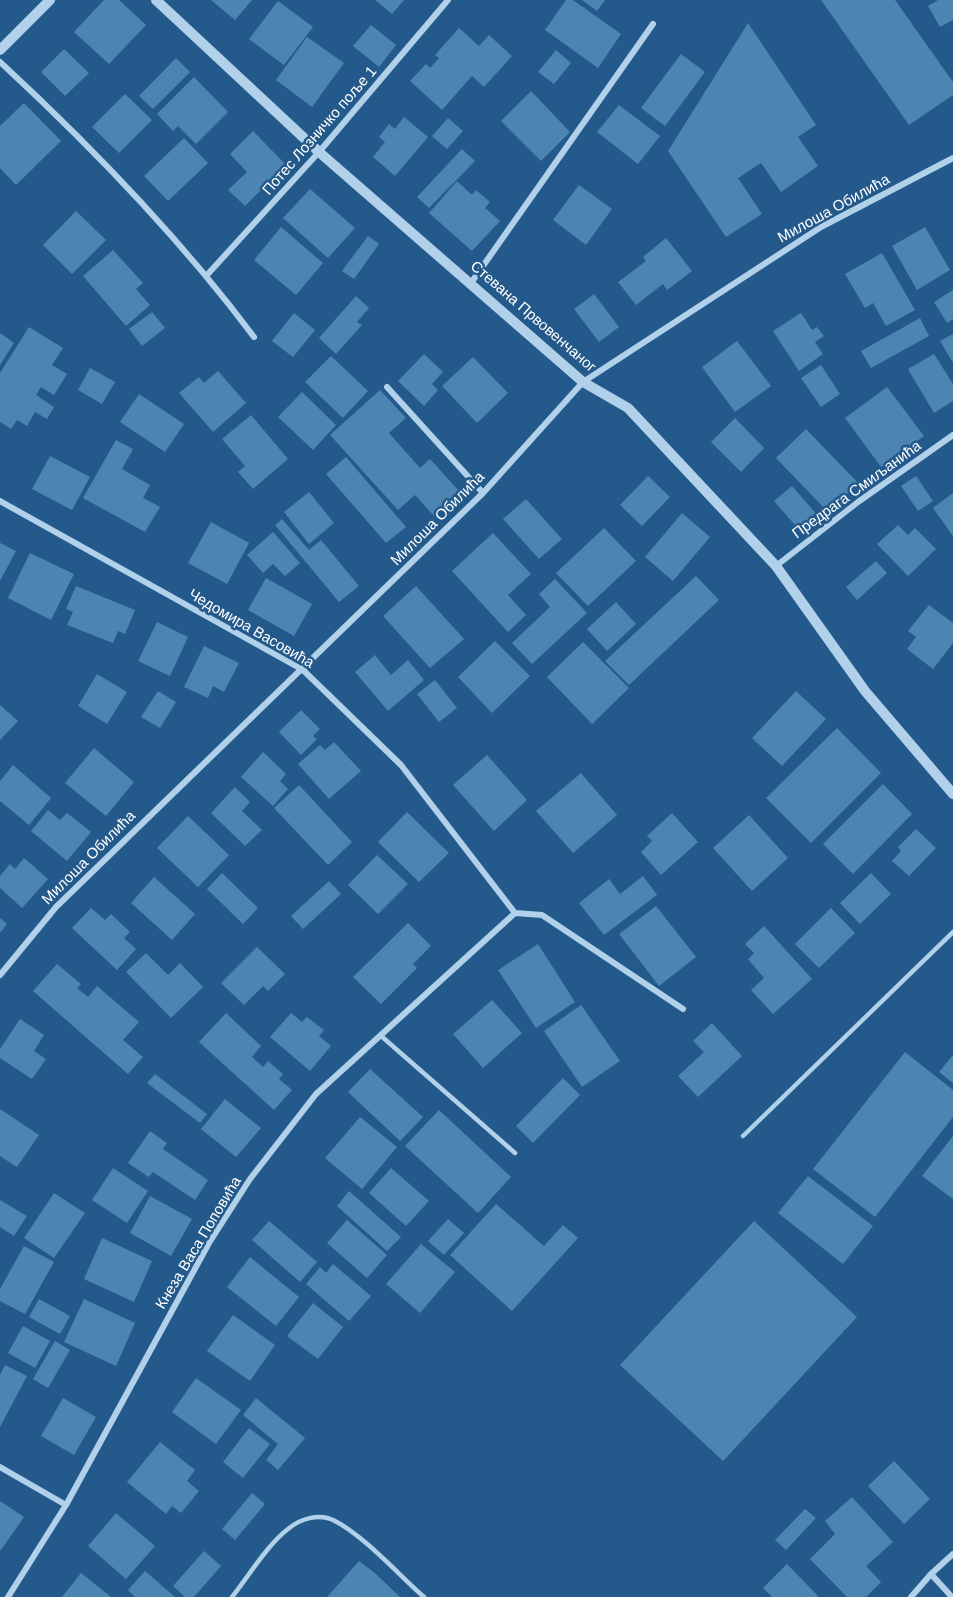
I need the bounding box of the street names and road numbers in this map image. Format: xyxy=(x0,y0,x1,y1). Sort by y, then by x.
street label: Потес Лозничко поље 1 xyxy=(259,63,381,199)
street label: Милоша Обилића xyxy=(775,171,893,247)
street label: Стевана Првовенчаног xyxy=(466,257,600,377)
street label: Предрага Смиљанића xyxy=(789,437,925,543)
street label: Милоша Обилића xyxy=(387,468,489,570)
street label: Чедомира Васовића xyxy=(185,586,317,672)
street label: Милоша Обилића xyxy=(38,807,140,909)
street label: Кнеза Васа Поповића xyxy=(152,1173,246,1313)

